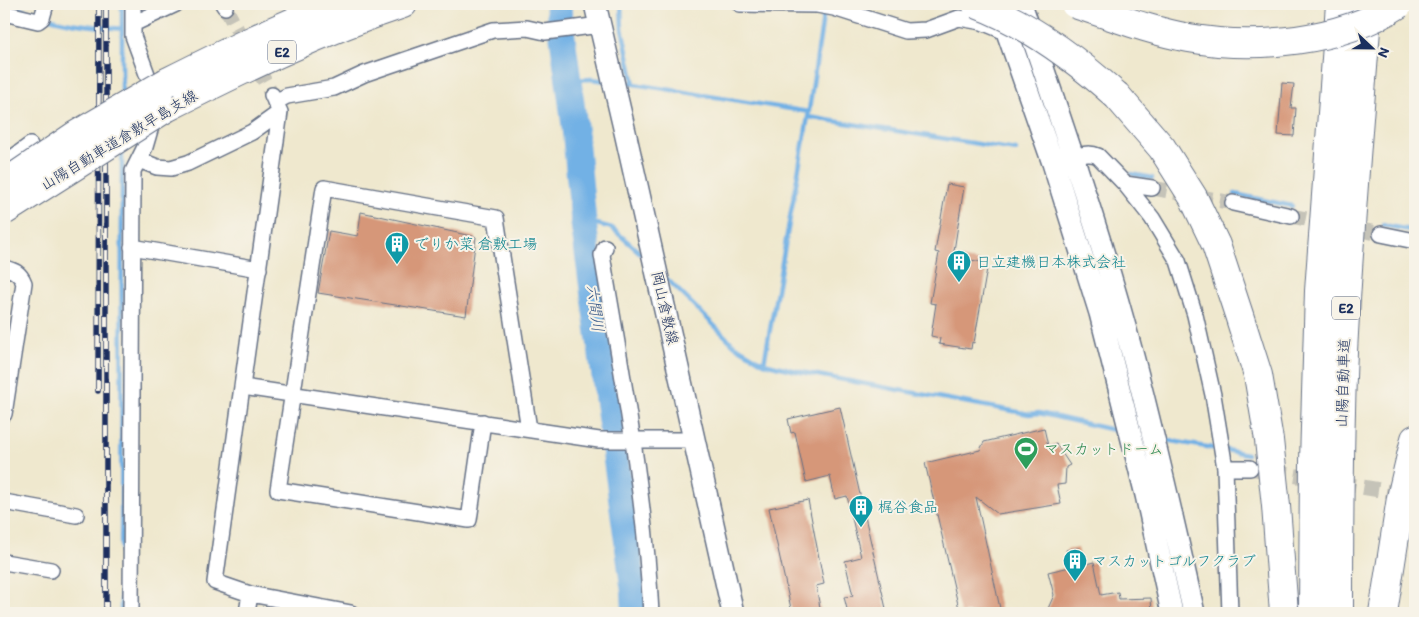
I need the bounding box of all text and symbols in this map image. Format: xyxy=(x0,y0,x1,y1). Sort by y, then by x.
north arrow xyxy=(1346,22,1396,72)
road number: E2 xyxy=(268,41,296,64)
text: N xyxy=(1374,45,1393,60)
street label: 山陽自動車道倉敷早島支線 xyxy=(37,86,201,194)
building icon: でりか菜 倉敷工場 xyxy=(384,231,410,265)
place label: でりか菜 倉敷工場 xyxy=(414,235,537,253)
building icon: 日立建機日本株式会社 xyxy=(946,249,972,283)
place label: 日立建機日本株式会社 xyxy=(976,253,1126,271)
street label: 岡山倉敷線 xyxy=(648,269,682,347)
water label: 六間川 xyxy=(583,283,608,333)
road number: E2 xyxy=(1332,296,1360,320)
street label: 山陽自動車道 xyxy=(1332,338,1354,428)
sports icon: マスカットドーム xyxy=(1013,436,1039,470)
place label: マスカットドーム xyxy=(1044,440,1163,458)
building icon: 梶谷食品 xyxy=(848,494,874,528)
place label: 梶谷食品 xyxy=(878,498,938,516)
building icon: マスカットゴルフクラブ xyxy=(1062,548,1088,582)
place label: マスカットゴルフクラブ xyxy=(1092,552,1256,570)

